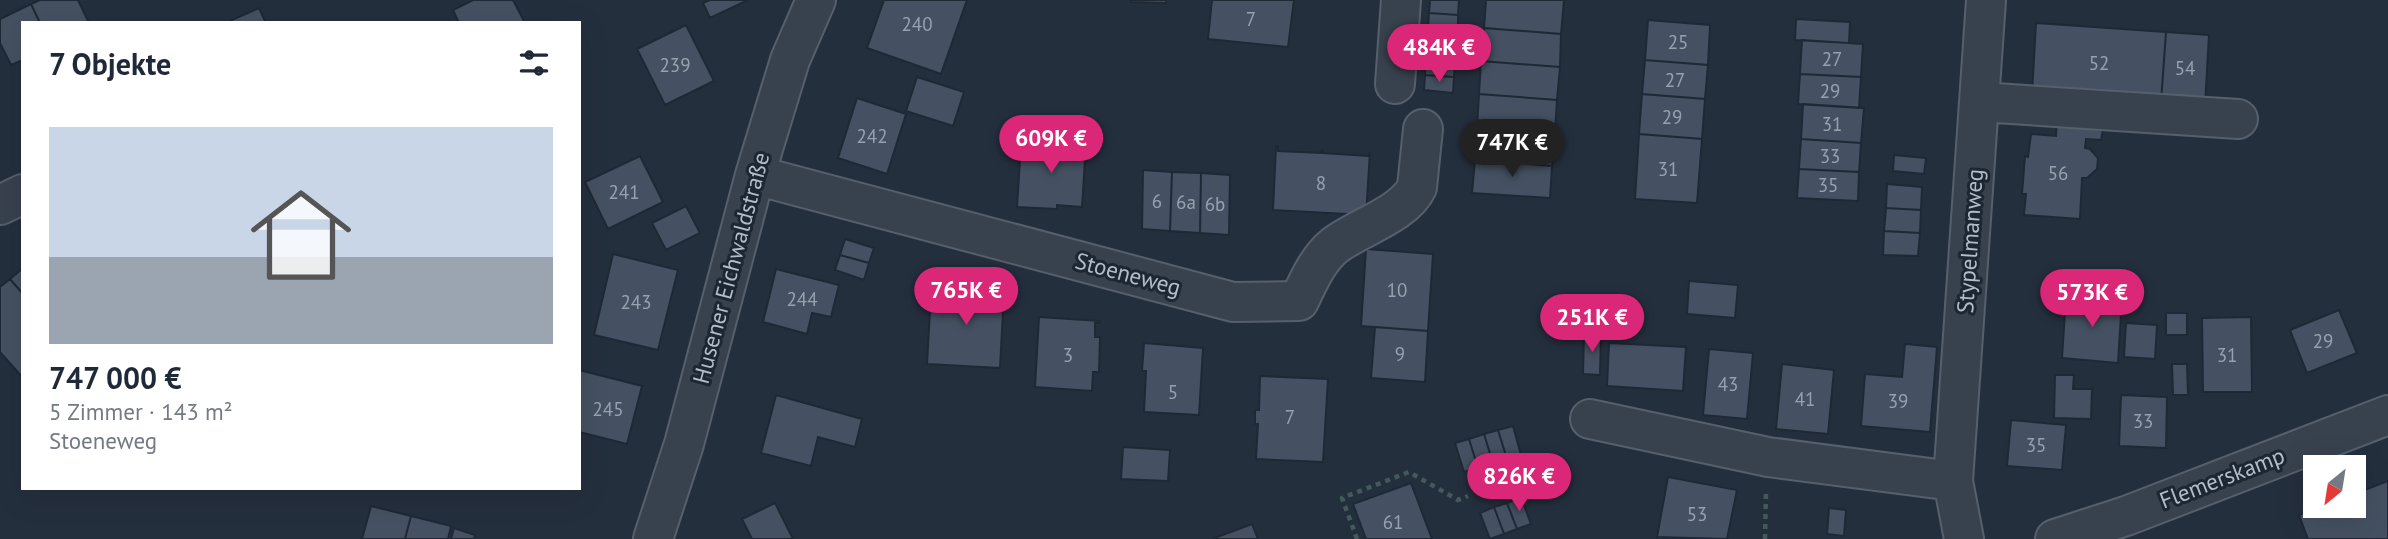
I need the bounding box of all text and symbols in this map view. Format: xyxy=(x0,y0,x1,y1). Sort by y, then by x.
house number: 7 xyxy=(1246,7,1256,31)
house number: 240 xyxy=(901,12,933,36)
pin: 484K € xyxy=(1382,24,1496,84)
house number: 25 xyxy=(1668,30,1688,54)
text: 484K € xyxy=(1403,32,1475,61)
text: 7 Objekte xyxy=(49,44,171,83)
icon: filters xyxy=(515,44,553,82)
house number: 27 xyxy=(1822,47,1842,71)
house number: 52 xyxy=(2089,51,2109,75)
house number: 239 xyxy=(659,53,691,77)
house number: 54 xyxy=(2175,56,2195,80)
house number: 27 xyxy=(1665,68,1685,92)
house number: 29 xyxy=(1820,79,1840,103)
house number: 29 xyxy=(1662,105,1682,129)
house number: 31 xyxy=(1822,112,1842,136)
pin: 609K € xyxy=(994,116,1108,175)
pin: 747K € xyxy=(1455,120,1569,179)
text: 609K € xyxy=(1015,123,1087,152)
house number: 242 xyxy=(856,124,888,148)
text: 747K € xyxy=(1476,127,1548,156)
house number: 33 xyxy=(1820,144,1840,168)
street label: Husener Eichwaldstraße xyxy=(686,149,775,387)
house number: 31 xyxy=(1658,157,1678,181)
house number: 56 xyxy=(2048,161,2068,185)
street label: Stypelmanweg xyxy=(1950,168,1989,314)
house number: 8 xyxy=(1316,171,1326,195)
icon: home xyxy=(238,172,364,298)
house number: 35 xyxy=(1818,173,1838,197)
house number: 241 xyxy=(608,180,640,204)
house number: 6 xyxy=(1152,189,1162,213)
house number: 6a xyxy=(1176,190,1196,214)
house number: 6b xyxy=(1205,192,1225,216)
street label: Stoeneweg xyxy=(1072,246,1184,302)
pin: 765K € xyxy=(909,268,1023,327)
pin: 573K € xyxy=(2035,270,2149,329)
text: 765K € xyxy=(930,275,1002,304)
text: 573K € xyxy=(2056,277,2128,306)
house number: 10 xyxy=(1387,278,1407,302)
house number: 244 xyxy=(786,287,818,311)
house number: 243 xyxy=(620,290,652,314)
pin: 251K € xyxy=(1535,294,1649,354)
text: 251K € xyxy=(1556,302,1628,331)
house number: 29 xyxy=(2313,329,2333,353)
house number: 9 xyxy=(1395,342,1405,366)
house number: 3 xyxy=(1063,343,1073,367)
house number: 31 xyxy=(2217,343,2237,367)
text: 747 000 € xyxy=(49,358,182,397)
house number: 43 xyxy=(1718,372,1738,396)
house number: 5 xyxy=(1168,380,1178,404)
house number: 41 xyxy=(1795,387,1815,411)
house number: 39 xyxy=(1888,389,1908,413)
text: 5 Zimmer · 143 m² xyxy=(49,397,233,426)
house number: 245 xyxy=(592,397,624,421)
house number: 7 xyxy=(1285,405,1295,429)
house number: 33 xyxy=(2133,409,2153,433)
text: Stoeneweg xyxy=(49,426,157,455)
house number: 35 xyxy=(2026,433,2046,457)
street label: Flemerskamp xyxy=(2155,440,2288,515)
pin: 826K € xyxy=(1462,454,1576,513)
north arrow xyxy=(2303,455,2366,518)
map controls xyxy=(2303,455,2366,518)
text: 826K € xyxy=(1483,461,1555,490)
house number: 53 xyxy=(1687,502,1707,526)
house number: 61 xyxy=(1383,510,1403,534)

